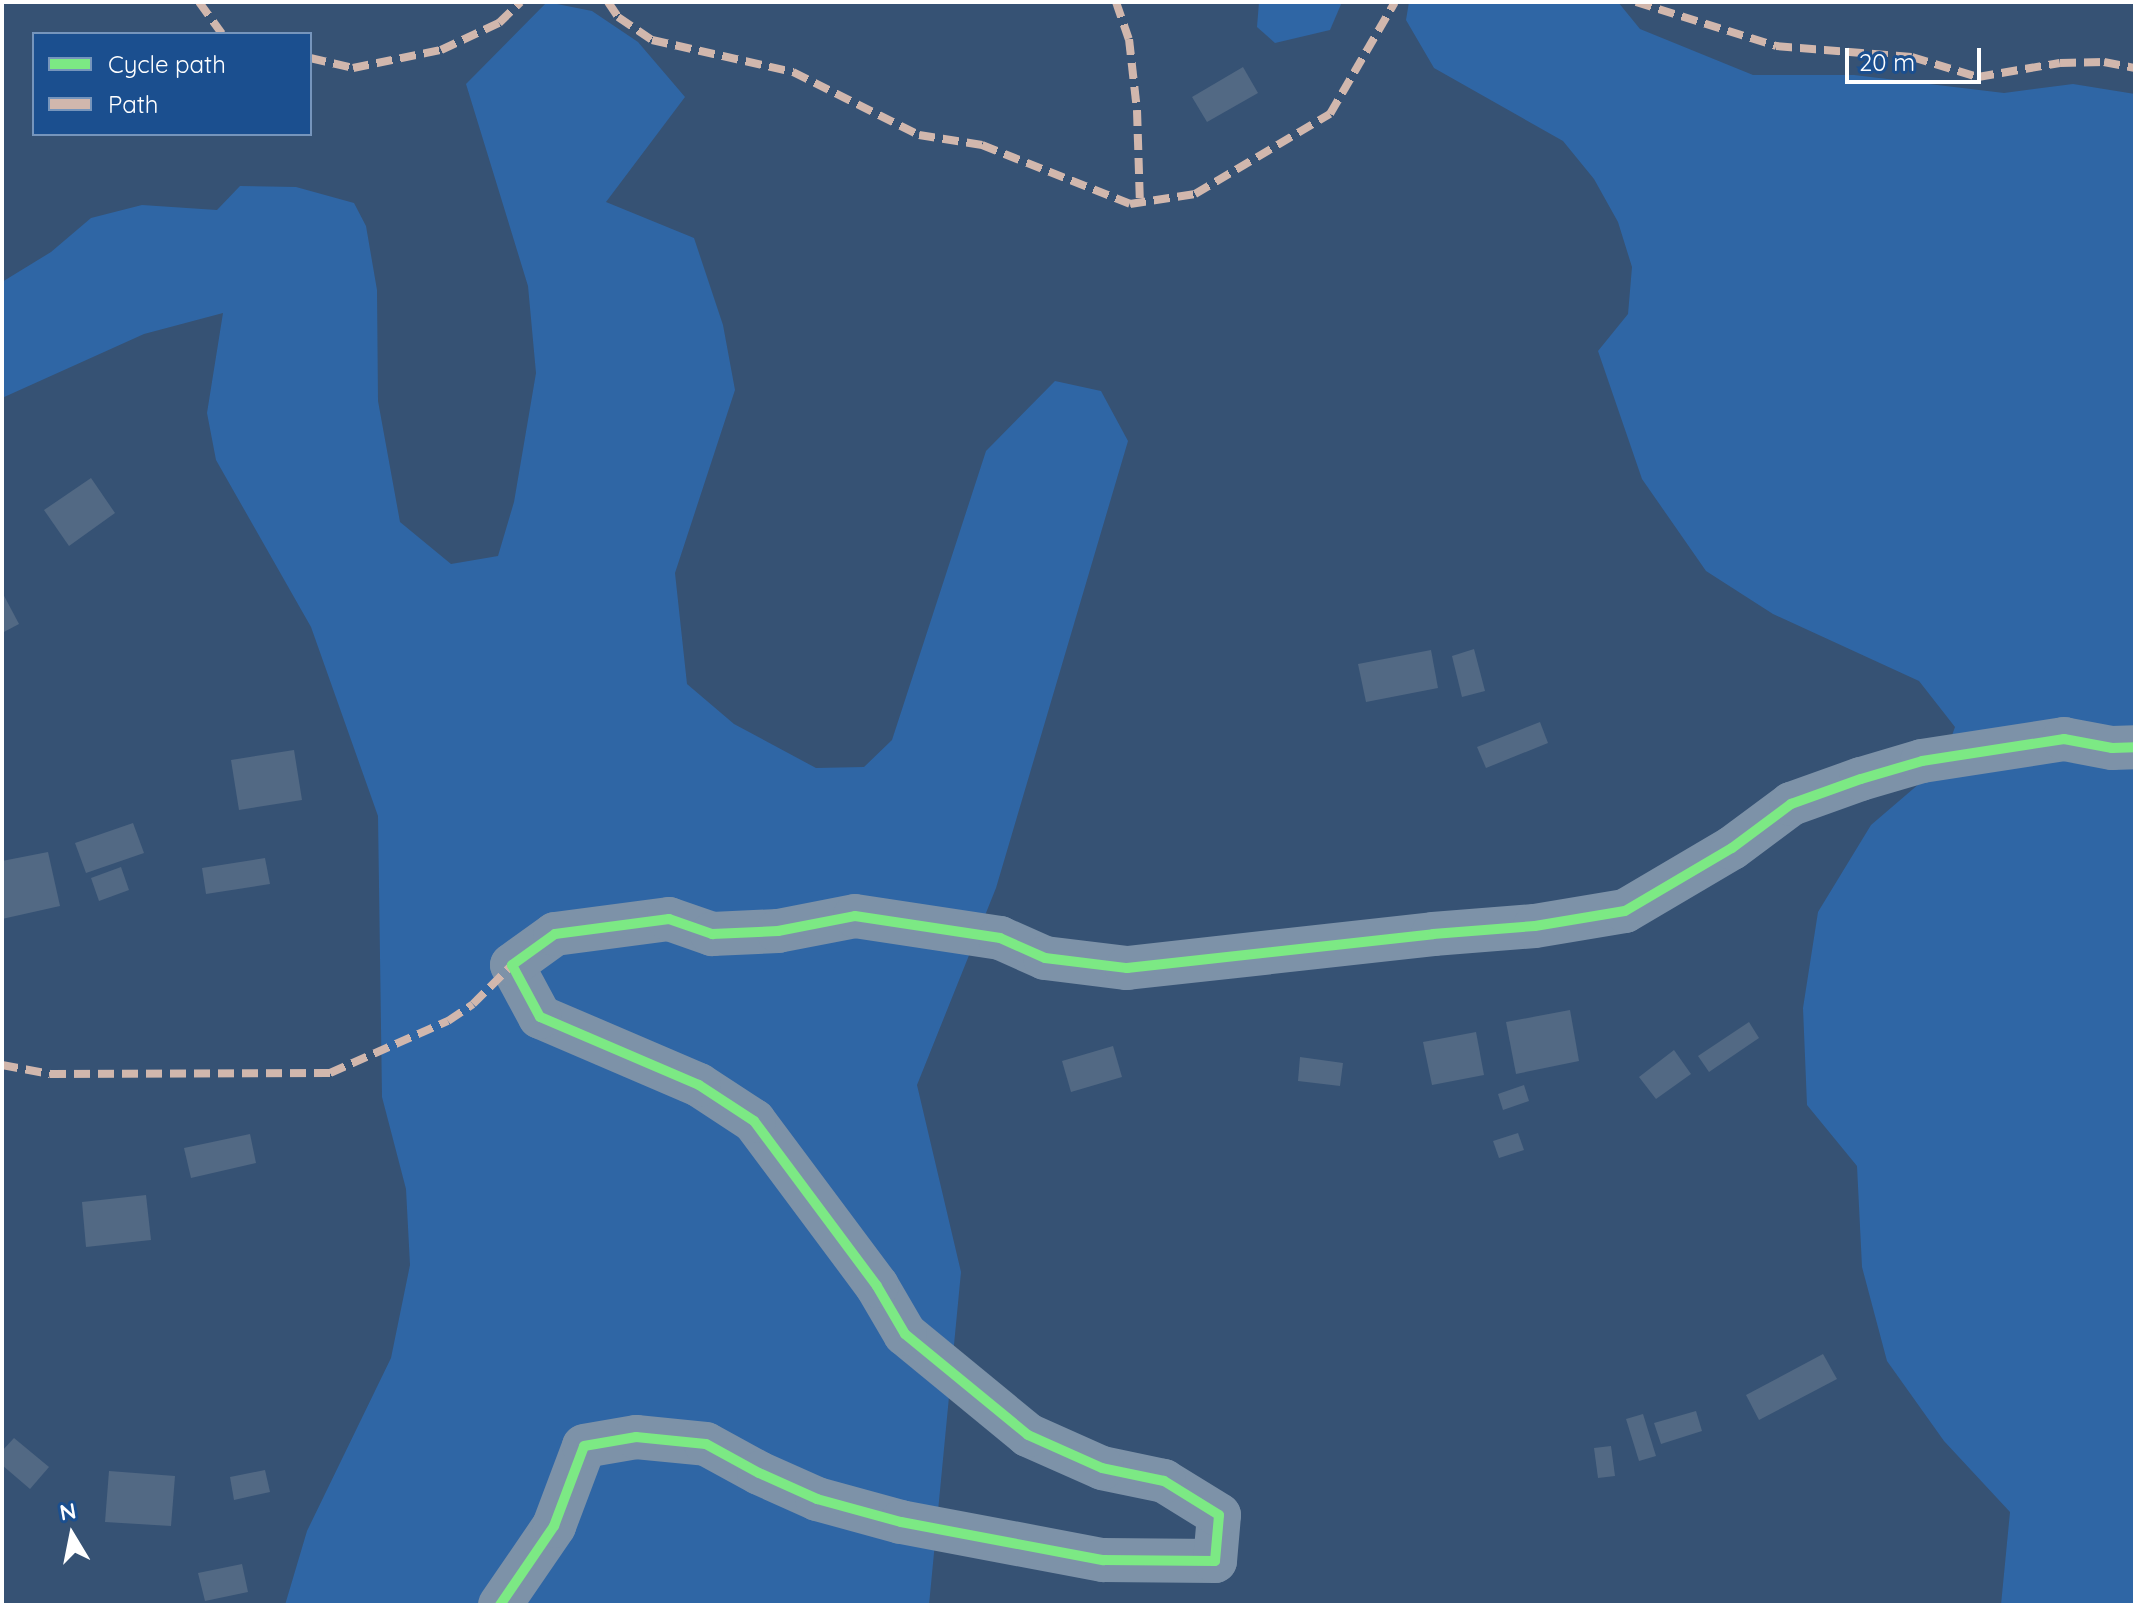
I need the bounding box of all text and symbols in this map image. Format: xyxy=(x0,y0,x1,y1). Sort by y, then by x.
legend xyxy=(32,32,312,136)
scale bar xyxy=(1849,32,1985,82)
text: 20 m xyxy=(1859,47,1915,77)
text: Cycle path xyxy=(108,49,226,79)
text: Path xyxy=(108,89,159,119)
north arrow xyxy=(32,1495,112,1575)
text: N xyxy=(57,1496,78,1527)

